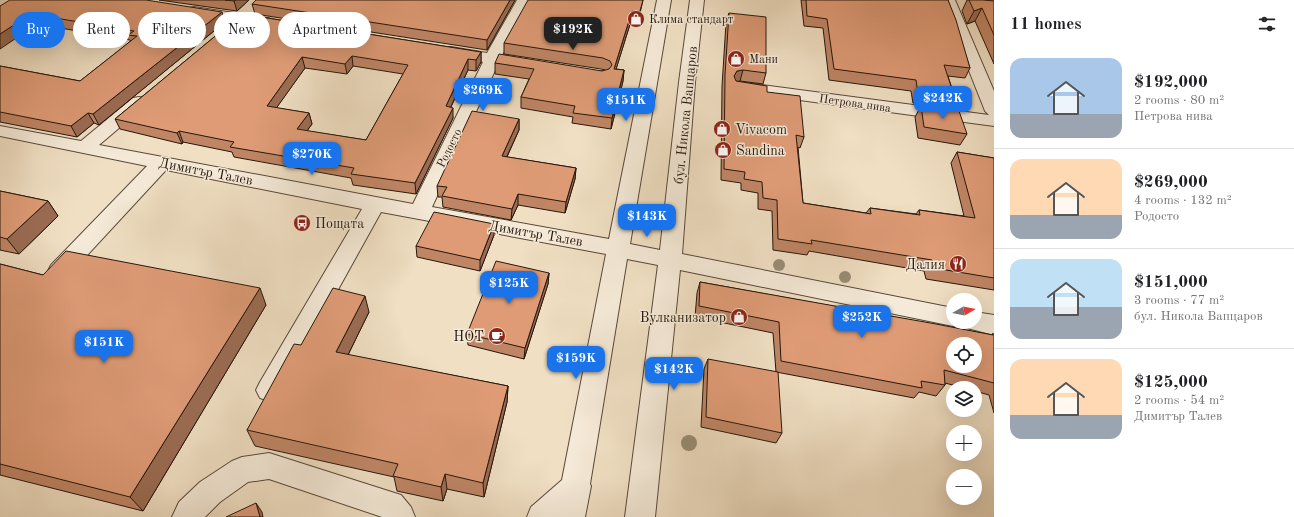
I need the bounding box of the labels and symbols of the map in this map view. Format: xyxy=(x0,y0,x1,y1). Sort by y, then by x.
shop icon: Клима стандарт xyxy=(626,9,646,29)
place label: Клима стандарт xyxy=(649,14,734,26)
pin: $192K xyxy=(545,17,601,51)
street label: бул. Никола Вапцаров xyxy=(672,45,700,185)
shop icon: Мани xyxy=(726,49,746,69)
place label: Мани xyxy=(749,54,778,66)
pin: $269K xyxy=(455,78,511,112)
pin: $242K xyxy=(915,86,971,120)
pin: $151K xyxy=(598,88,654,122)
street label: Петрова нива xyxy=(818,93,892,115)
shop icon: Vivacom xyxy=(712,119,732,139)
place label: Vivacom xyxy=(735,123,787,137)
street label: Родосто xyxy=(435,127,464,170)
shop icon: Sandina xyxy=(713,140,733,160)
pin: $270K xyxy=(284,142,340,176)
place label: Sandina xyxy=(736,144,785,158)
street label: Димитър Талев xyxy=(158,156,254,188)
pin: $143K xyxy=(619,204,675,238)
bus stop icon: Пощата xyxy=(292,213,312,233)
place label: Пощата xyxy=(315,217,364,231)
street label: Димитър Талев xyxy=(488,219,584,249)
restaurant icon: Далия xyxy=(948,254,968,274)
place label: Далия xyxy=(906,258,945,272)
pin: $125K xyxy=(481,271,537,305)
north arrow xyxy=(946,293,982,329)
pin: $252K xyxy=(834,305,890,339)
shop icon: Вулканизатор xyxy=(729,307,749,327)
place label: Вулканизатор xyxy=(640,311,726,325)
cafe icon: HOT xyxy=(487,326,507,346)
pin: $151K xyxy=(76,330,132,364)
place label: HOT xyxy=(453,330,484,344)
pin: $159K xyxy=(548,346,604,380)
pin: $142K xyxy=(646,357,702,391)

